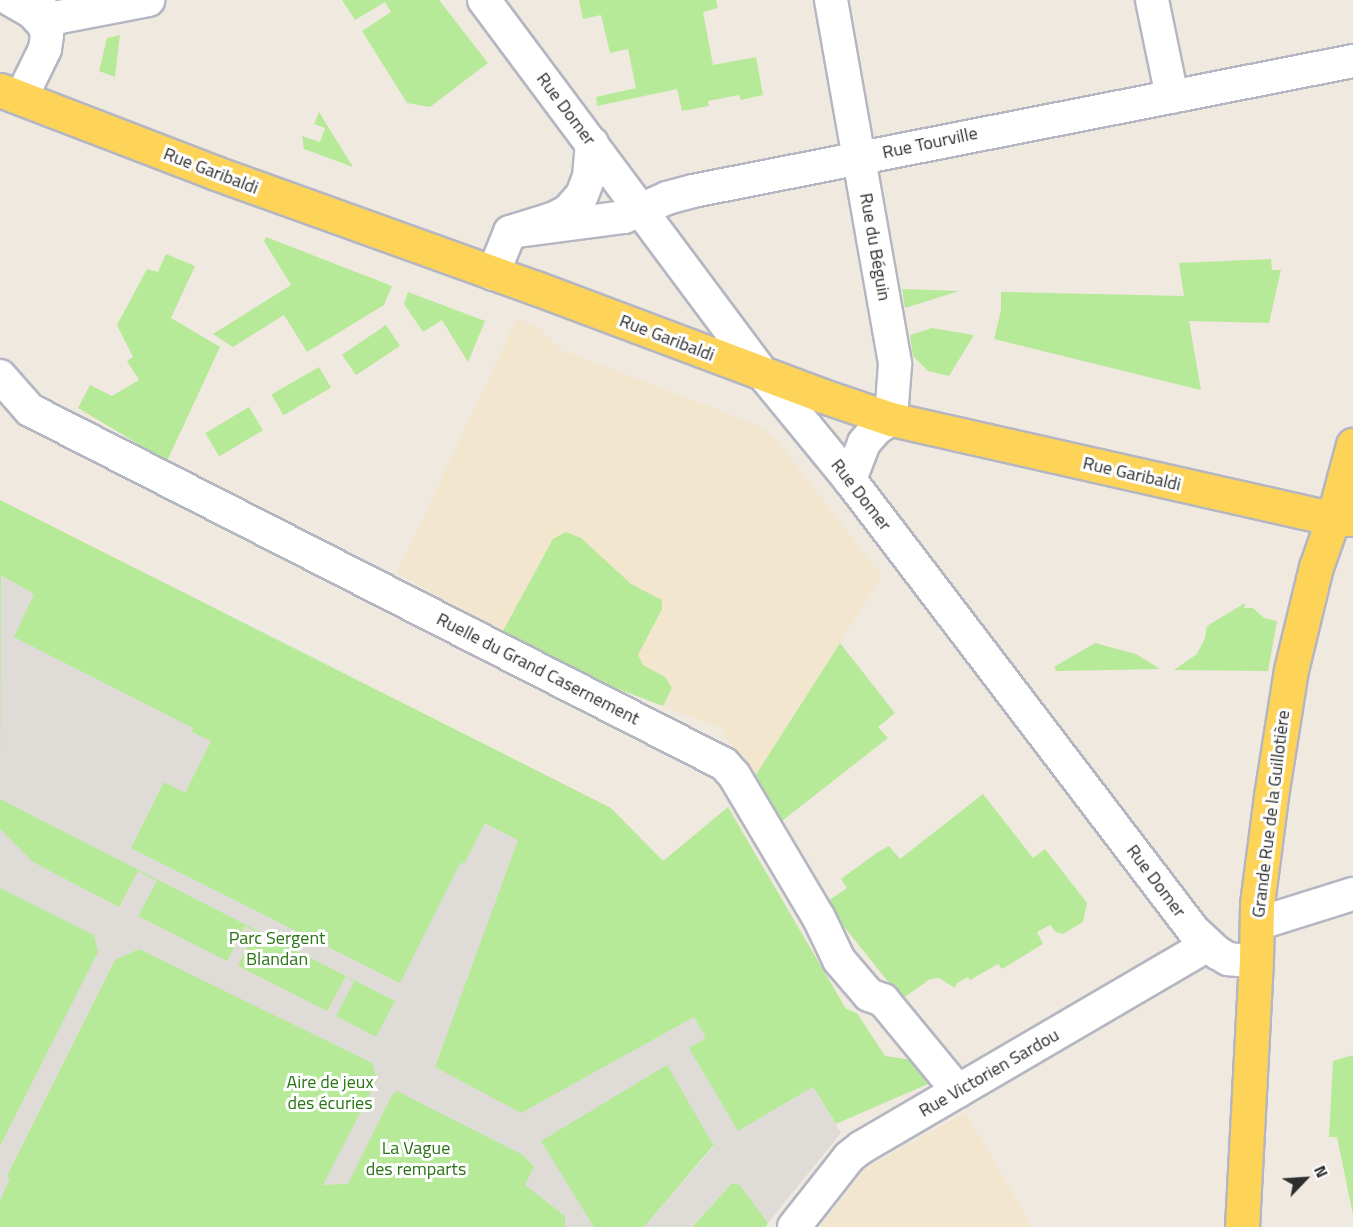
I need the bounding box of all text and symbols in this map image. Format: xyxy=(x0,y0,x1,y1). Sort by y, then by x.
street label: Rue Domer xyxy=(532,69,600,149)
street label: Rue Tourville xyxy=(880,122,980,164)
street label: Rue Garibaldi xyxy=(160,143,262,199)
street label: Rue du Béguin xyxy=(855,191,895,303)
street label: Rue Garibaldi xyxy=(616,310,718,366)
street label: Rue Garibaldi xyxy=(1081,452,1183,496)
street label: Rue Domer xyxy=(826,455,896,535)
street label: Ruelle du Grand Casernement xyxy=(433,608,643,730)
street label: Grande Rue de la Guillotière xyxy=(1248,709,1294,919)
street label: Rue Domer xyxy=(1122,841,1190,921)
park label: Parc Sergent Blandan xyxy=(229,928,325,970)
street label: Rue Victorien Sardou xyxy=(915,1024,1063,1122)
park label: Aire de jeux des écuries xyxy=(286,1072,374,1114)
park label: La Vague des remparts xyxy=(366,1138,466,1180)
north arrow xyxy=(1275,1149,1335,1209)
text: N xyxy=(1308,1161,1335,1181)

